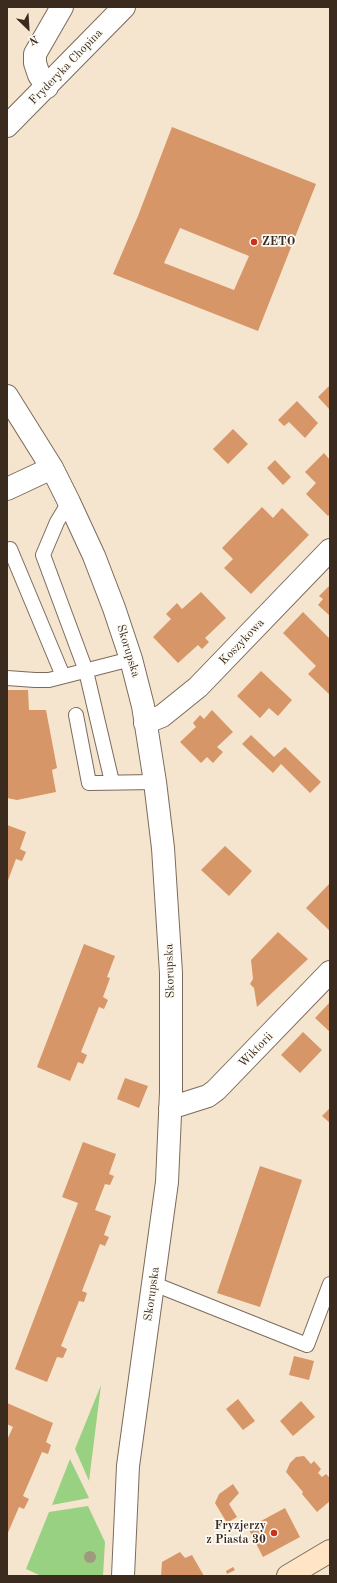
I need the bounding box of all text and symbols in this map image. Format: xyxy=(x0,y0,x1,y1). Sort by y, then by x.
north arrow xyxy=(8,8,48,48)
street label: Fryderyka Chopina xyxy=(26,26,106,108)
text: N xyxy=(27,33,39,46)
place label: ZETO xyxy=(262,235,295,249)
marker: ZETO xyxy=(249,237,259,247)
street label: Koszykowa xyxy=(216,616,268,668)
street label: Skorupska xyxy=(113,623,143,679)
street label: Skorupska xyxy=(162,943,178,999)
street label: Wiktorii xyxy=(236,1029,276,1071)
street label: Skorupska xyxy=(141,1266,163,1322)
place label: Fryzjerzy z Piasta 30 xyxy=(206,1519,266,1547)
marker: Fryzjerzy z Piasta 30 xyxy=(269,1528,279,1538)

